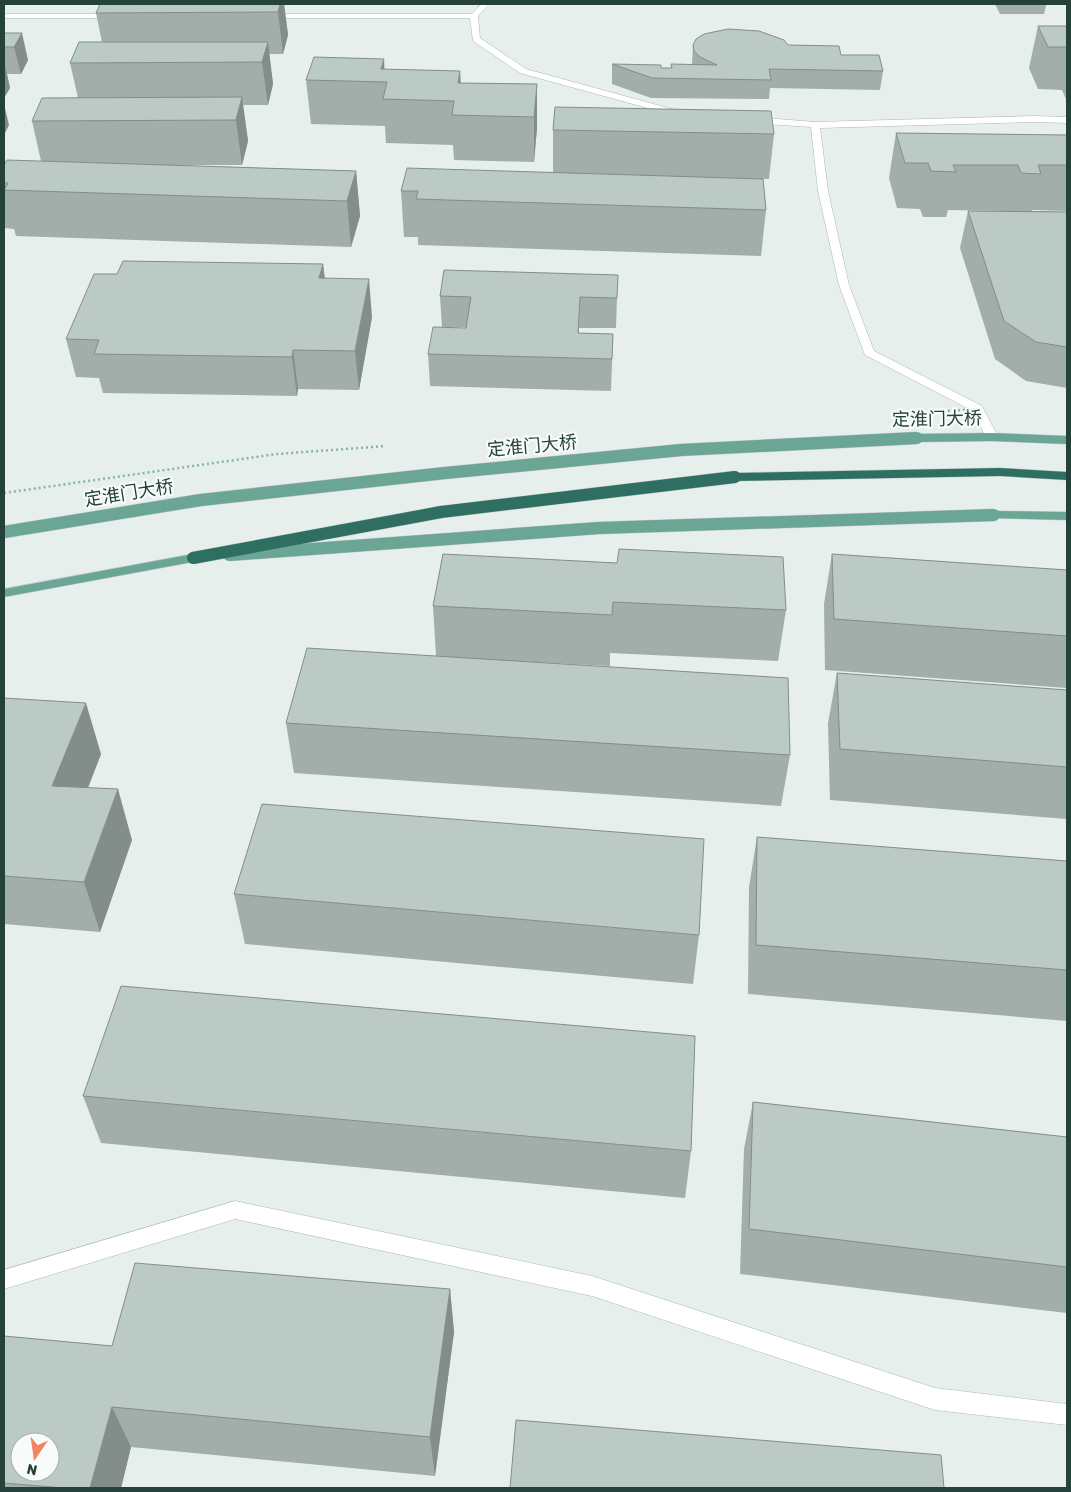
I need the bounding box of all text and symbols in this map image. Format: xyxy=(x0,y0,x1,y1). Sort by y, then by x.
street label: 定淮门大桥 xyxy=(892,407,982,431)
street label: 定淮门大桥 xyxy=(486,431,578,461)
street label: 定淮门大桥 xyxy=(83,475,175,511)
north arrow xyxy=(10,1432,60,1482)
text: N xyxy=(25,1460,39,1479)

